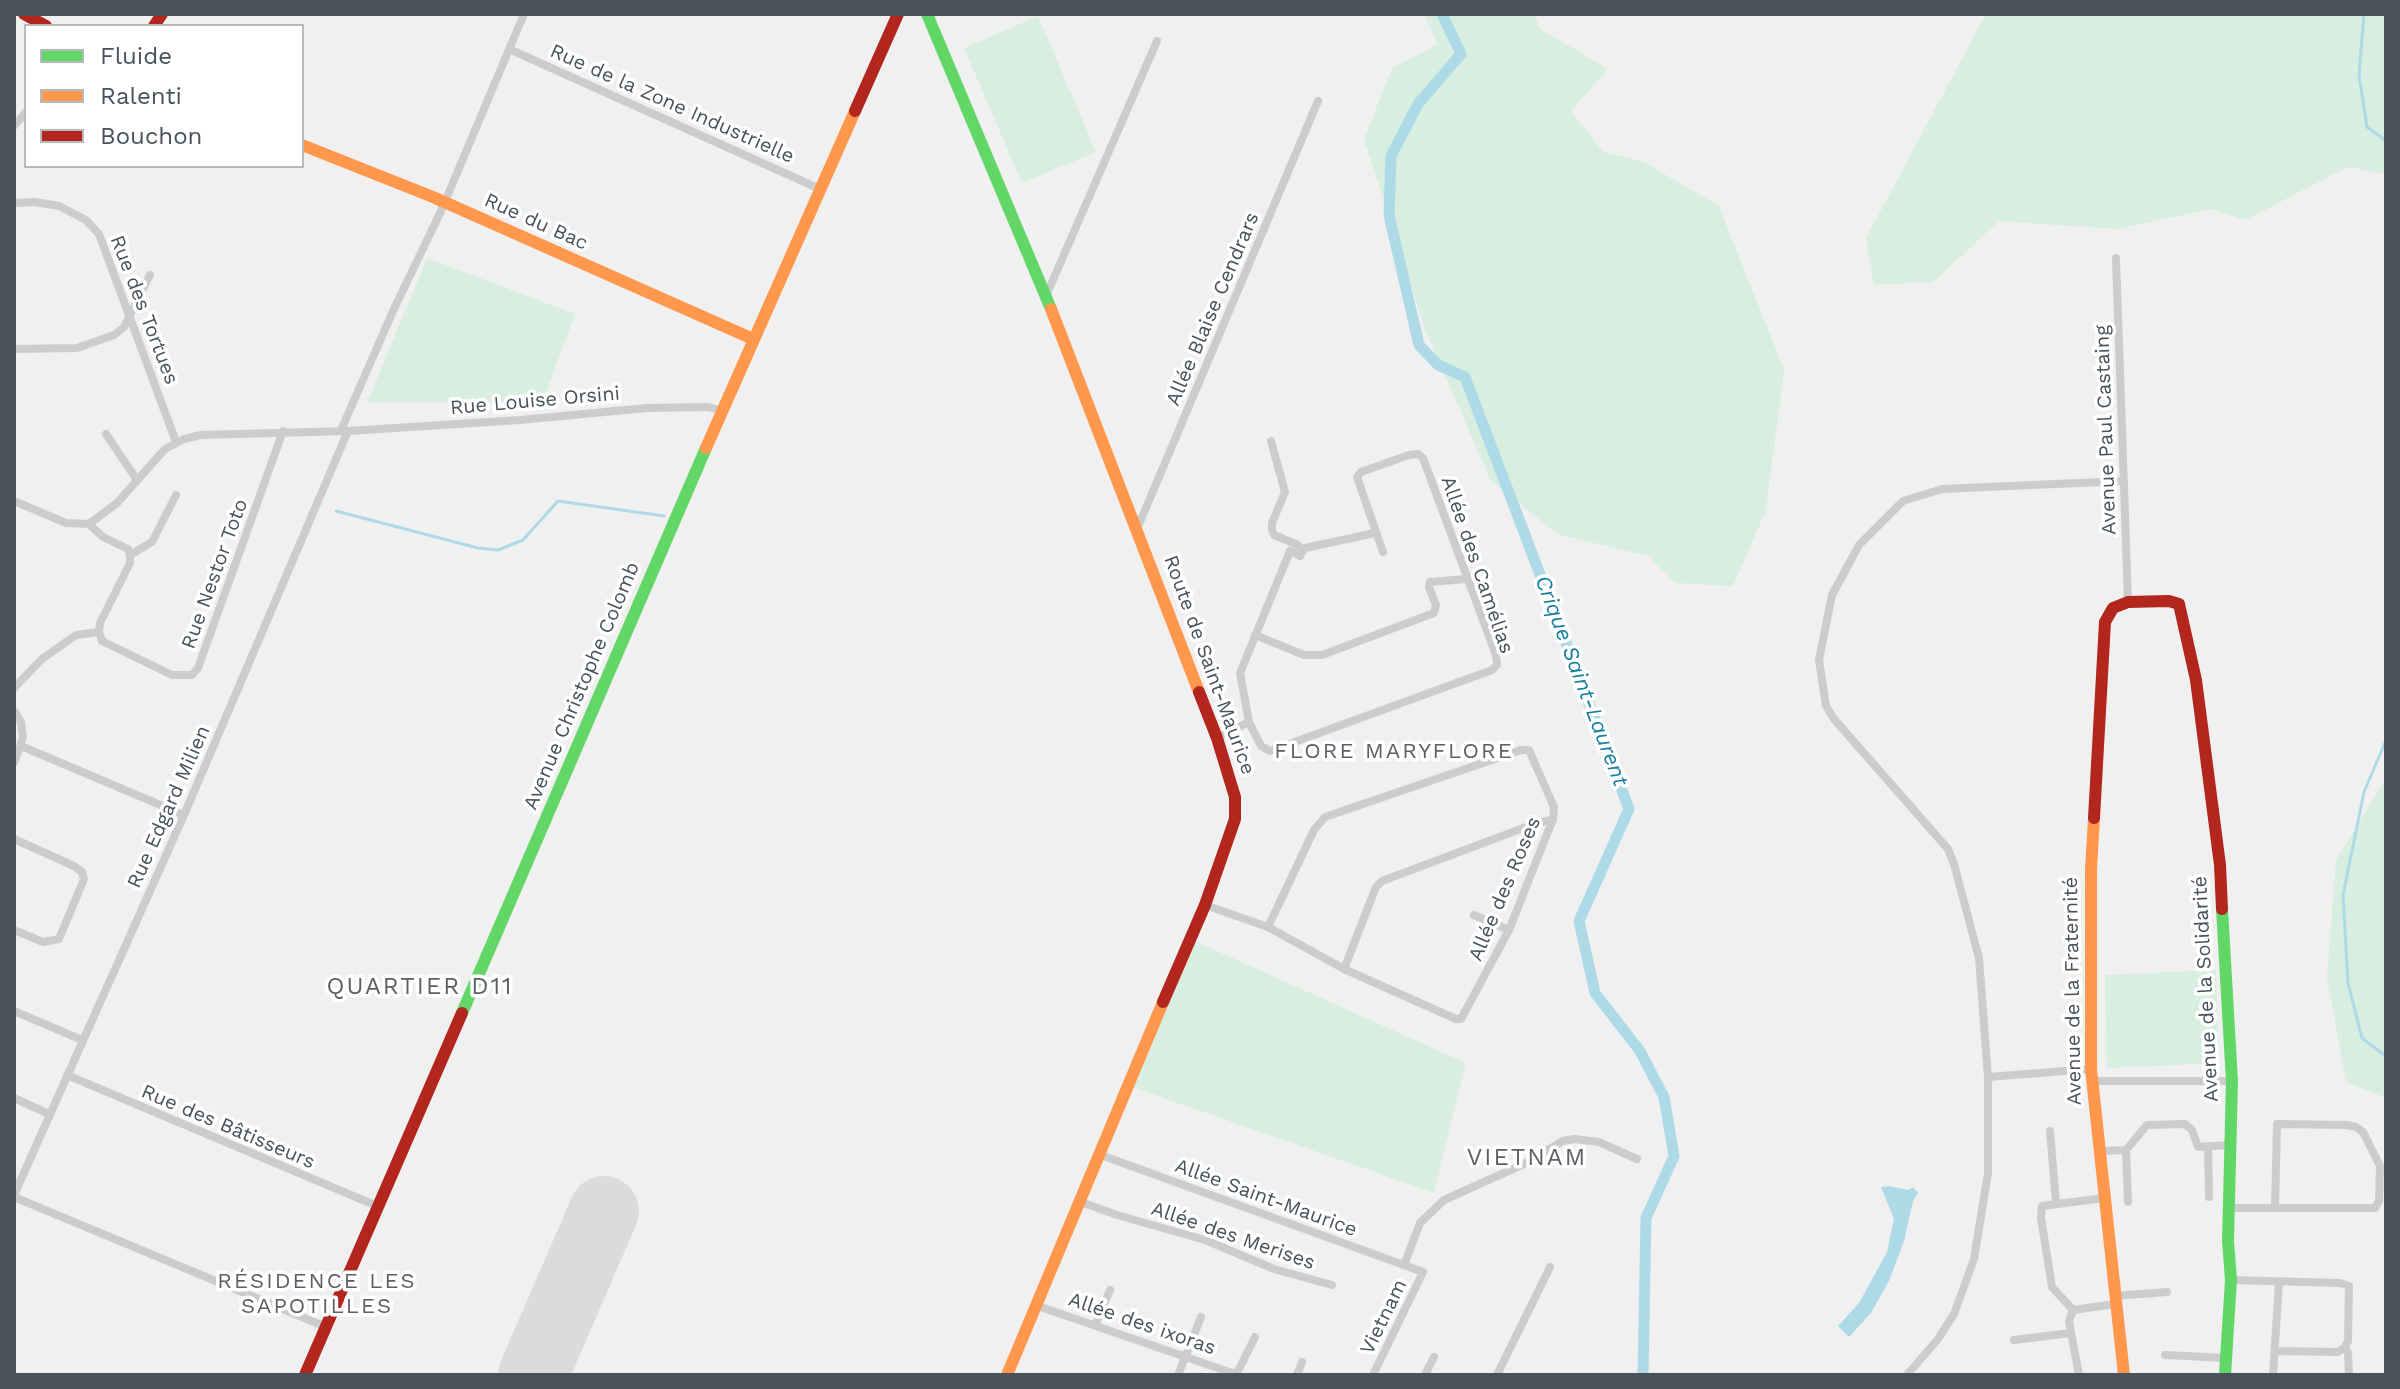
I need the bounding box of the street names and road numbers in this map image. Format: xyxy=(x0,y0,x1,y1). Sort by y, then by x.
street label: Rue de la Zone Industrielle xyxy=(546,39,798,169)
street label: Rue du Bac xyxy=(480,188,592,256)
street label: Allée Blaise Cendrars xyxy=(1161,209,1265,409)
street label: Rue des Tortues xyxy=(105,232,183,388)
street label: Avenue Paul Castaing xyxy=(2090,325,2122,535)
street label: Rue Louise Orsini xyxy=(449,382,621,420)
street label: Allée des Camélias xyxy=(1435,473,1519,657)
street label: Rue Nestor Toto xyxy=(177,496,253,652)
street label: Route de Saint-Maurice xyxy=(1158,552,1260,778)
street label: Avenue Christophe Colomb xyxy=(519,559,645,813)
street label: Rue Edgard Milien xyxy=(122,722,216,892)
street label: Allée des Roses xyxy=(1464,813,1546,965)
street label: Avenue de la Solidarité xyxy=(2188,875,2224,1103)
street label: Avenue de la Fraternité xyxy=(2059,877,2087,1105)
street label: Rue des Bâtisseurs xyxy=(138,1080,318,1174)
street label: Allée Saint-Maurice xyxy=(1172,1154,1360,1242)
street label: Allée des Merises xyxy=(1148,1197,1318,1275)
street label: Vietnam xyxy=(1356,1275,1412,1359)
street label: Allée des ixoras xyxy=(1065,1288,1219,1360)

